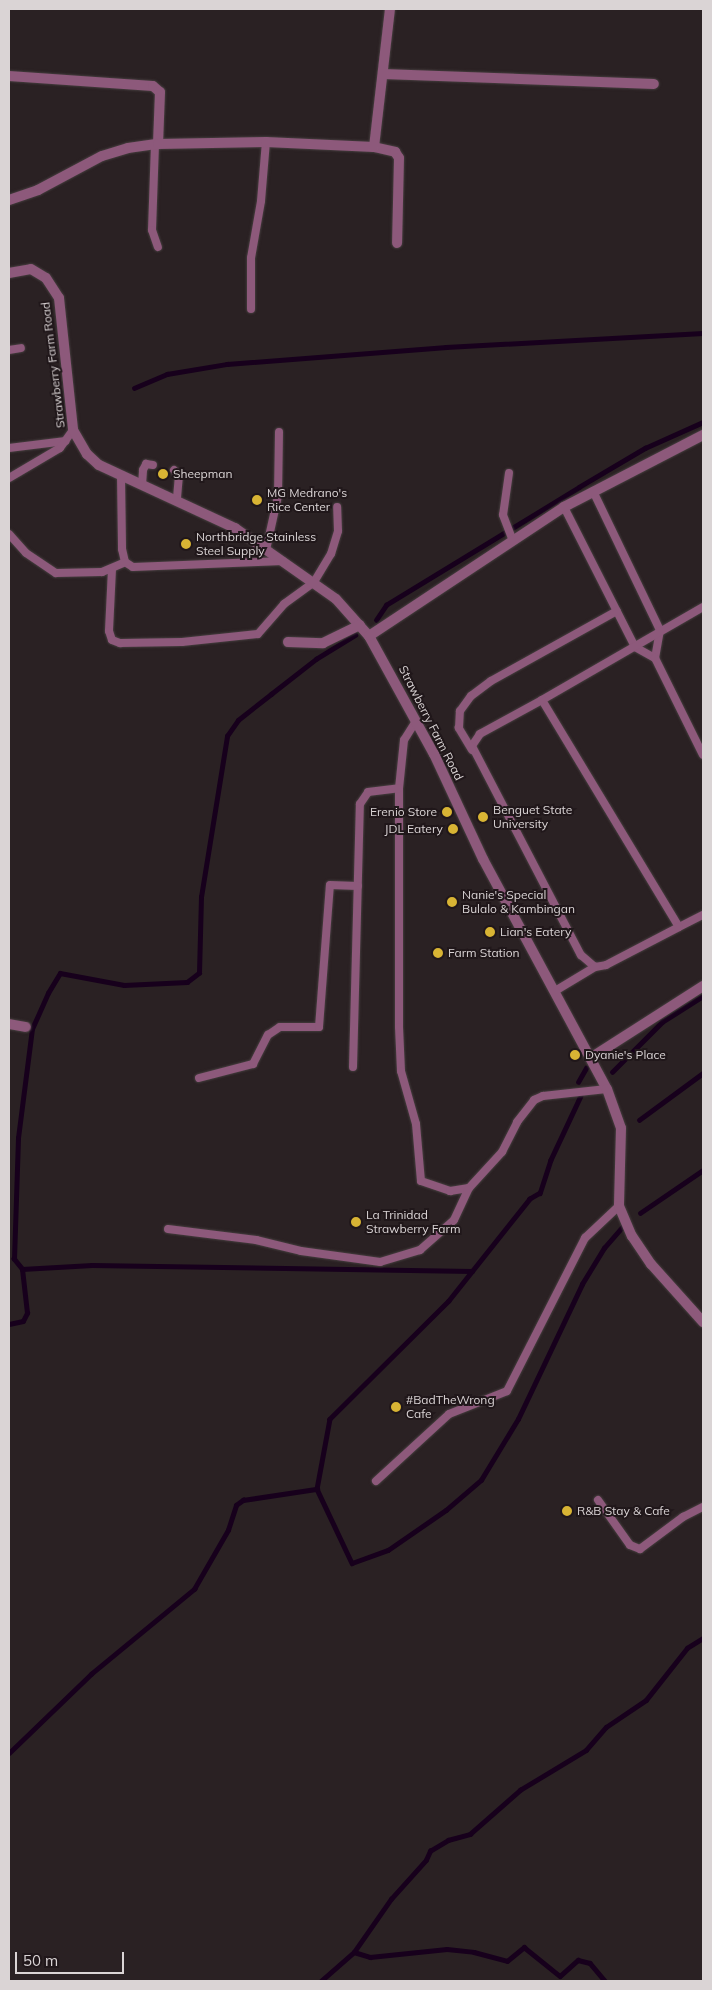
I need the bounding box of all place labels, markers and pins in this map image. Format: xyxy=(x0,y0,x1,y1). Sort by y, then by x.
place label: Sheepman xyxy=(173,467,233,481)
marker: Sheepman xyxy=(157,468,169,480)
place label: MG Medrano's Rice Center xyxy=(267,486,347,514)
marker: MG Medrano's Rice Center xyxy=(251,494,263,506)
place label: Northbridge Stainless Steel Supply xyxy=(196,530,316,558)
marker: Northbridge Stainless Steel Supply xyxy=(180,538,192,550)
place label: Benguet State University xyxy=(493,803,572,831)
place label: Erenio Store xyxy=(370,805,437,819)
marker: Erenio Store xyxy=(441,806,453,818)
marker: Benguet State University xyxy=(477,811,489,823)
place label: JDL Eatery xyxy=(384,822,443,836)
marker: JDL Eatery xyxy=(447,823,459,835)
place label: Nanie's Special Bulalo & Kambingan xyxy=(462,888,575,916)
marker: Nanie's Special Bulalo & Kambingan xyxy=(446,896,458,908)
place label: Lian's Eatery xyxy=(500,925,571,939)
marker: Lian's Eatery xyxy=(484,926,496,938)
place label: Farm Station xyxy=(448,946,520,960)
marker: Farm Station xyxy=(432,947,444,959)
place label: Dyanie's Place xyxy=(585,1048,666,1062)
marker: Dyanie's Place xyxy=(569,1049,581,1061)
place label: La Trinidad Strawberry Farm xyxy=(366,1208,460,1236)
marker: La Trinidad Strawberry Farm xyxy=(350,1216,362,1228)
place label: #BadTheWrong Cafe xyxy=(406,1393,495,1421)
marker: #BadTheWrong Cafe xyxy=(390,1401,402,1413)
place label: R&B Stay & Cafe xyxy=(577,1504,670,1518)
marker: R&B Stay & Cafe xyxy=(561,1505,573,1517)

